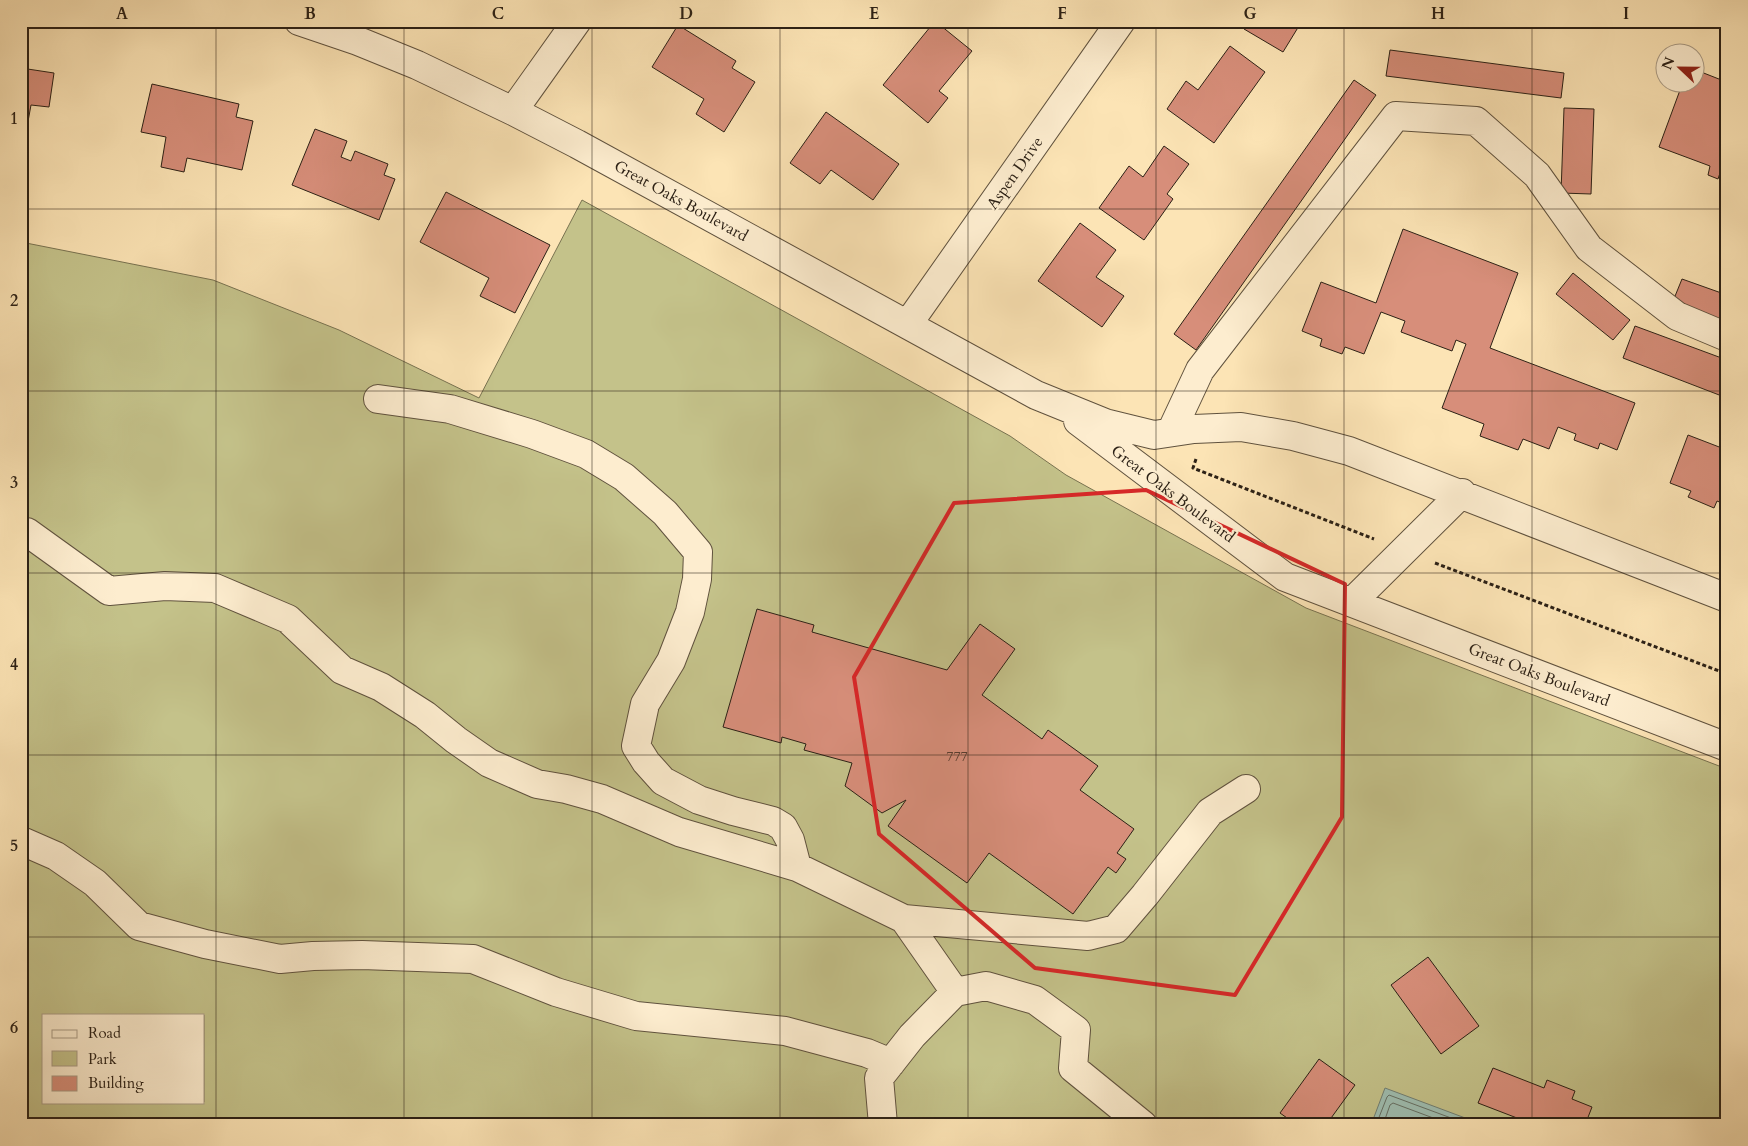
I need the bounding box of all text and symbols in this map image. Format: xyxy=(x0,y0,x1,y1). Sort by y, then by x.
text: A xyxy=(116,3,128,25)
text: B xyxy=(304,3,316,25)
text: C xyxy=(492,3,504,25)
text: D xyxy=(679,3,693,25)
text: E xyxy=(869,3,879,25)
text: F xyxy=(1057,3,1067,25)
text: G xyxy=(1243,3,1257,25)
text: H xyxy=(1431,3,1445,25)
text: I xyxy=(1623,3,1629,25)
north arrow xyxy=(1656,42,1706,92)
text: N xyxy=(1657,54,1679,73)
text: 1 xyxy=(10,108,18,130)
street label: Aspen Drive xyxy=(982,132,1048,214)
street label: Great Oaks Boulevard xyxy=(610,155,752,247)
text: 2 xyxy=(10,290,18,312)
street label: Great Oaks Boulevard xyxy=(1106,440,1240,548)
text: 3 xyxy=(10,472,18,494)
street label: Great Oaks Boulevard xyxy=(1465,638,1613,712)
text: 4 xyxy=(10,654,18,676)
house number: 777 xyxy=(946,747,968,766)
text: 5 xyxy=(10,835,18,857)
legend xyxy=(42,1014,205,1104)
text: 6 xyxy=(10,1017,18,1039)
text: Road xyxy=(88,1023,121,1043)
text: Park xyxy=(88,1049,117,1069)
text: Building xyxy=(88,1073,144,1093)

